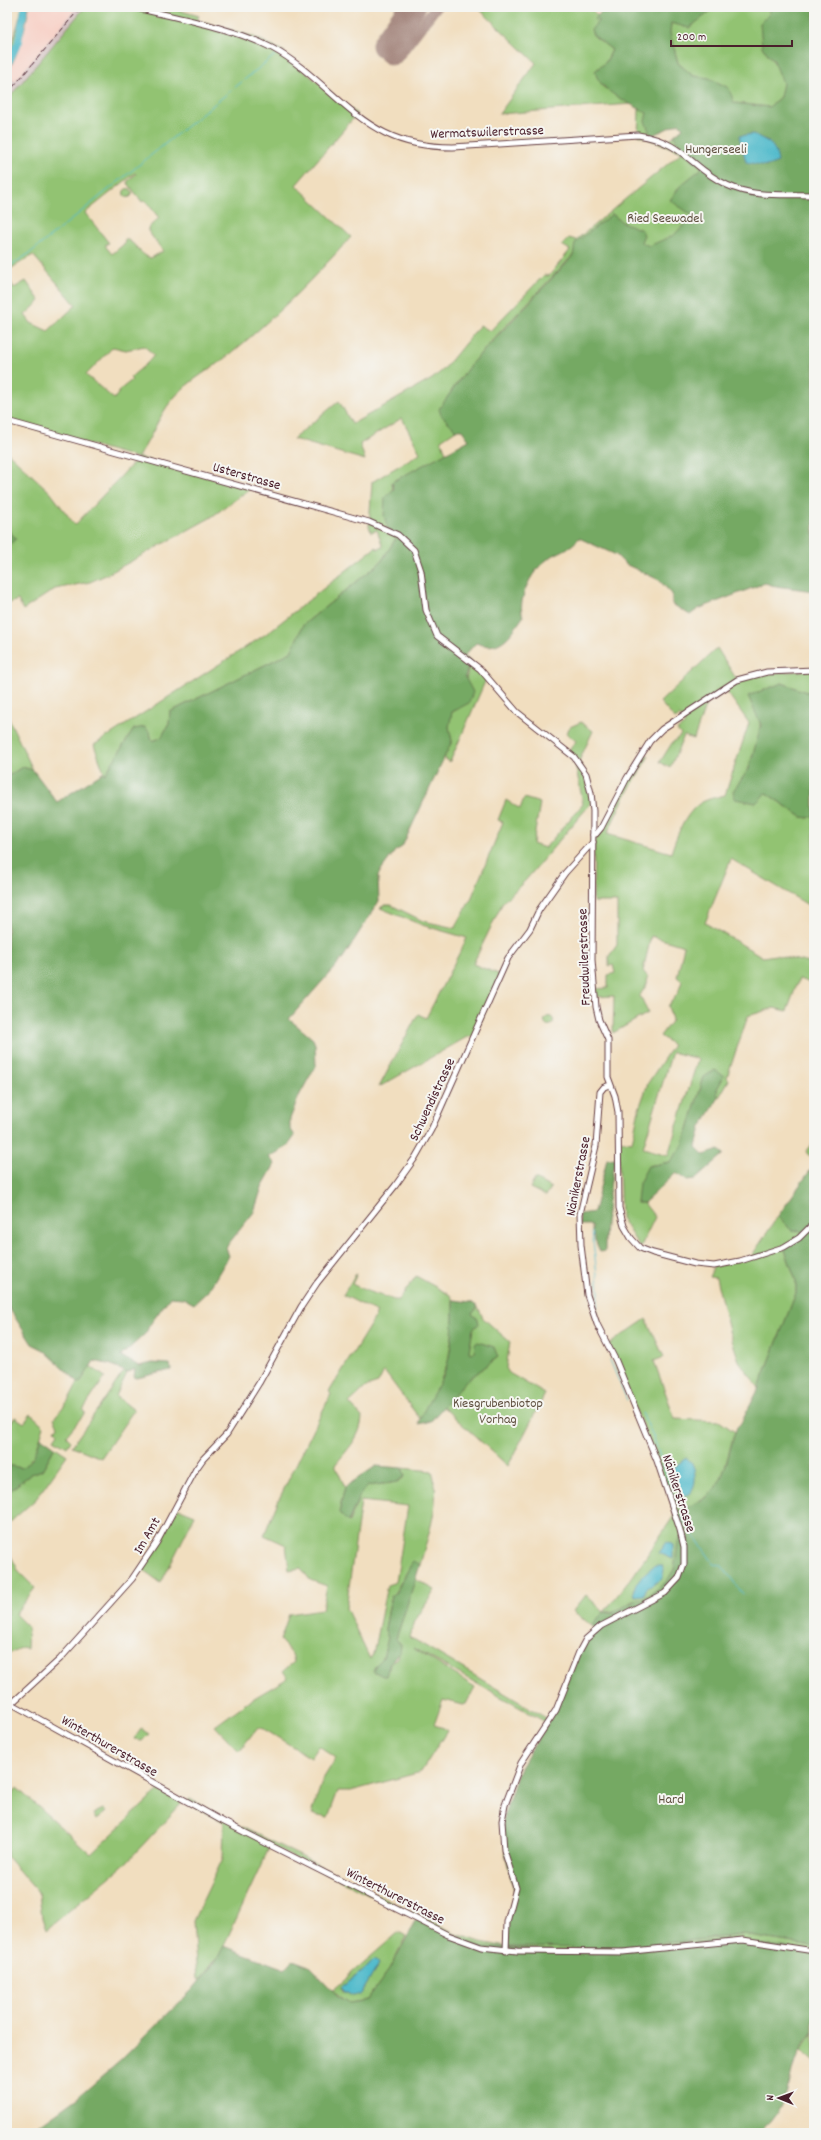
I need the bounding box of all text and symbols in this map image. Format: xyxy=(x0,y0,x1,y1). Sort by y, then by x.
scale bar xyxy=(671,22,792,48)
text: 200 m xyxy=(677,29,706,46)
street label: Wermatswilerstrasse xyxy=(430,121,544,145)
park label: Hungerseeli xyxy=(685,140,747,160)
park label: Ried Seewadel xyxy=(627,209,703,229)
street label: Usterstrasse xyxy=(210,458,283,496)
street label: Freudwilerstrasse xyxy=(573,908,597,1006)
street label: Schwendistrasse xyxy=(405,1055,461,1145)
street label: Nänikerstrasse xyxy=(561,1135,596,1218)
park label: Kiesgrubenbiotop Vorhag xyxy=(453,1394,543,1430)
street label: Nänikerstrasse xyxy=(656,1452,700,1535)
street label: Im Amt xyxy=(129,1514,166,1558)
street label: Winterthurerstrasse xyxy=(57,1711,161,1783)
park label: Hard xyxy=(658,1790,684,1810)
street label: Winterthurerstrasse xyxy=(342,1863,448,1930)
north arrow xyxy=(759,2078,799,2118)
text: N xyxy=(763,2094,779,2101)

